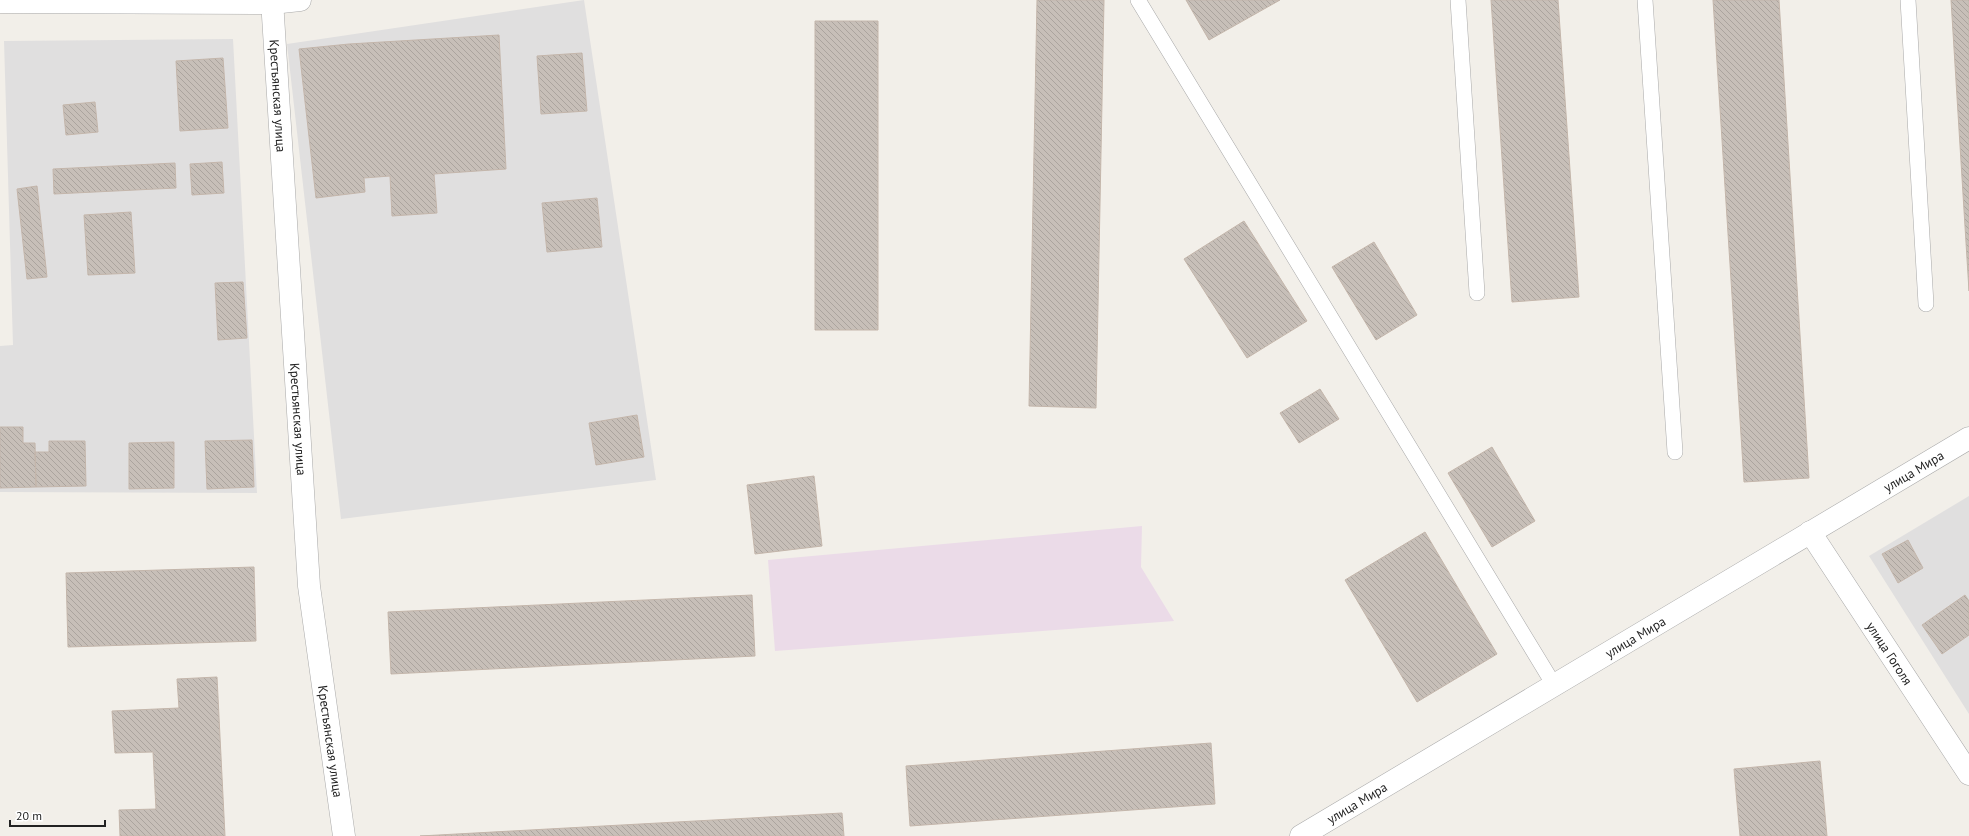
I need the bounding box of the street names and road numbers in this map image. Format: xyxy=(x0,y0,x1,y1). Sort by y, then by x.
street label: Крестьянская улица xyxy=(266,39,290,153)
street label: Крестьянская улица xyxy=(286,362,310,476)
street label: улица Мира xyxy=(1880,447,1947,496)
street label: улица Мира xyxy=(1602,613,1669,662)
street label: улица Гоголя xyxy=(1862,619,1916,688)
street label: Крестьянская улица xyxy=(314,684,346,798)
street label: улица Мира xyxy=(1324,779,1390,828)

